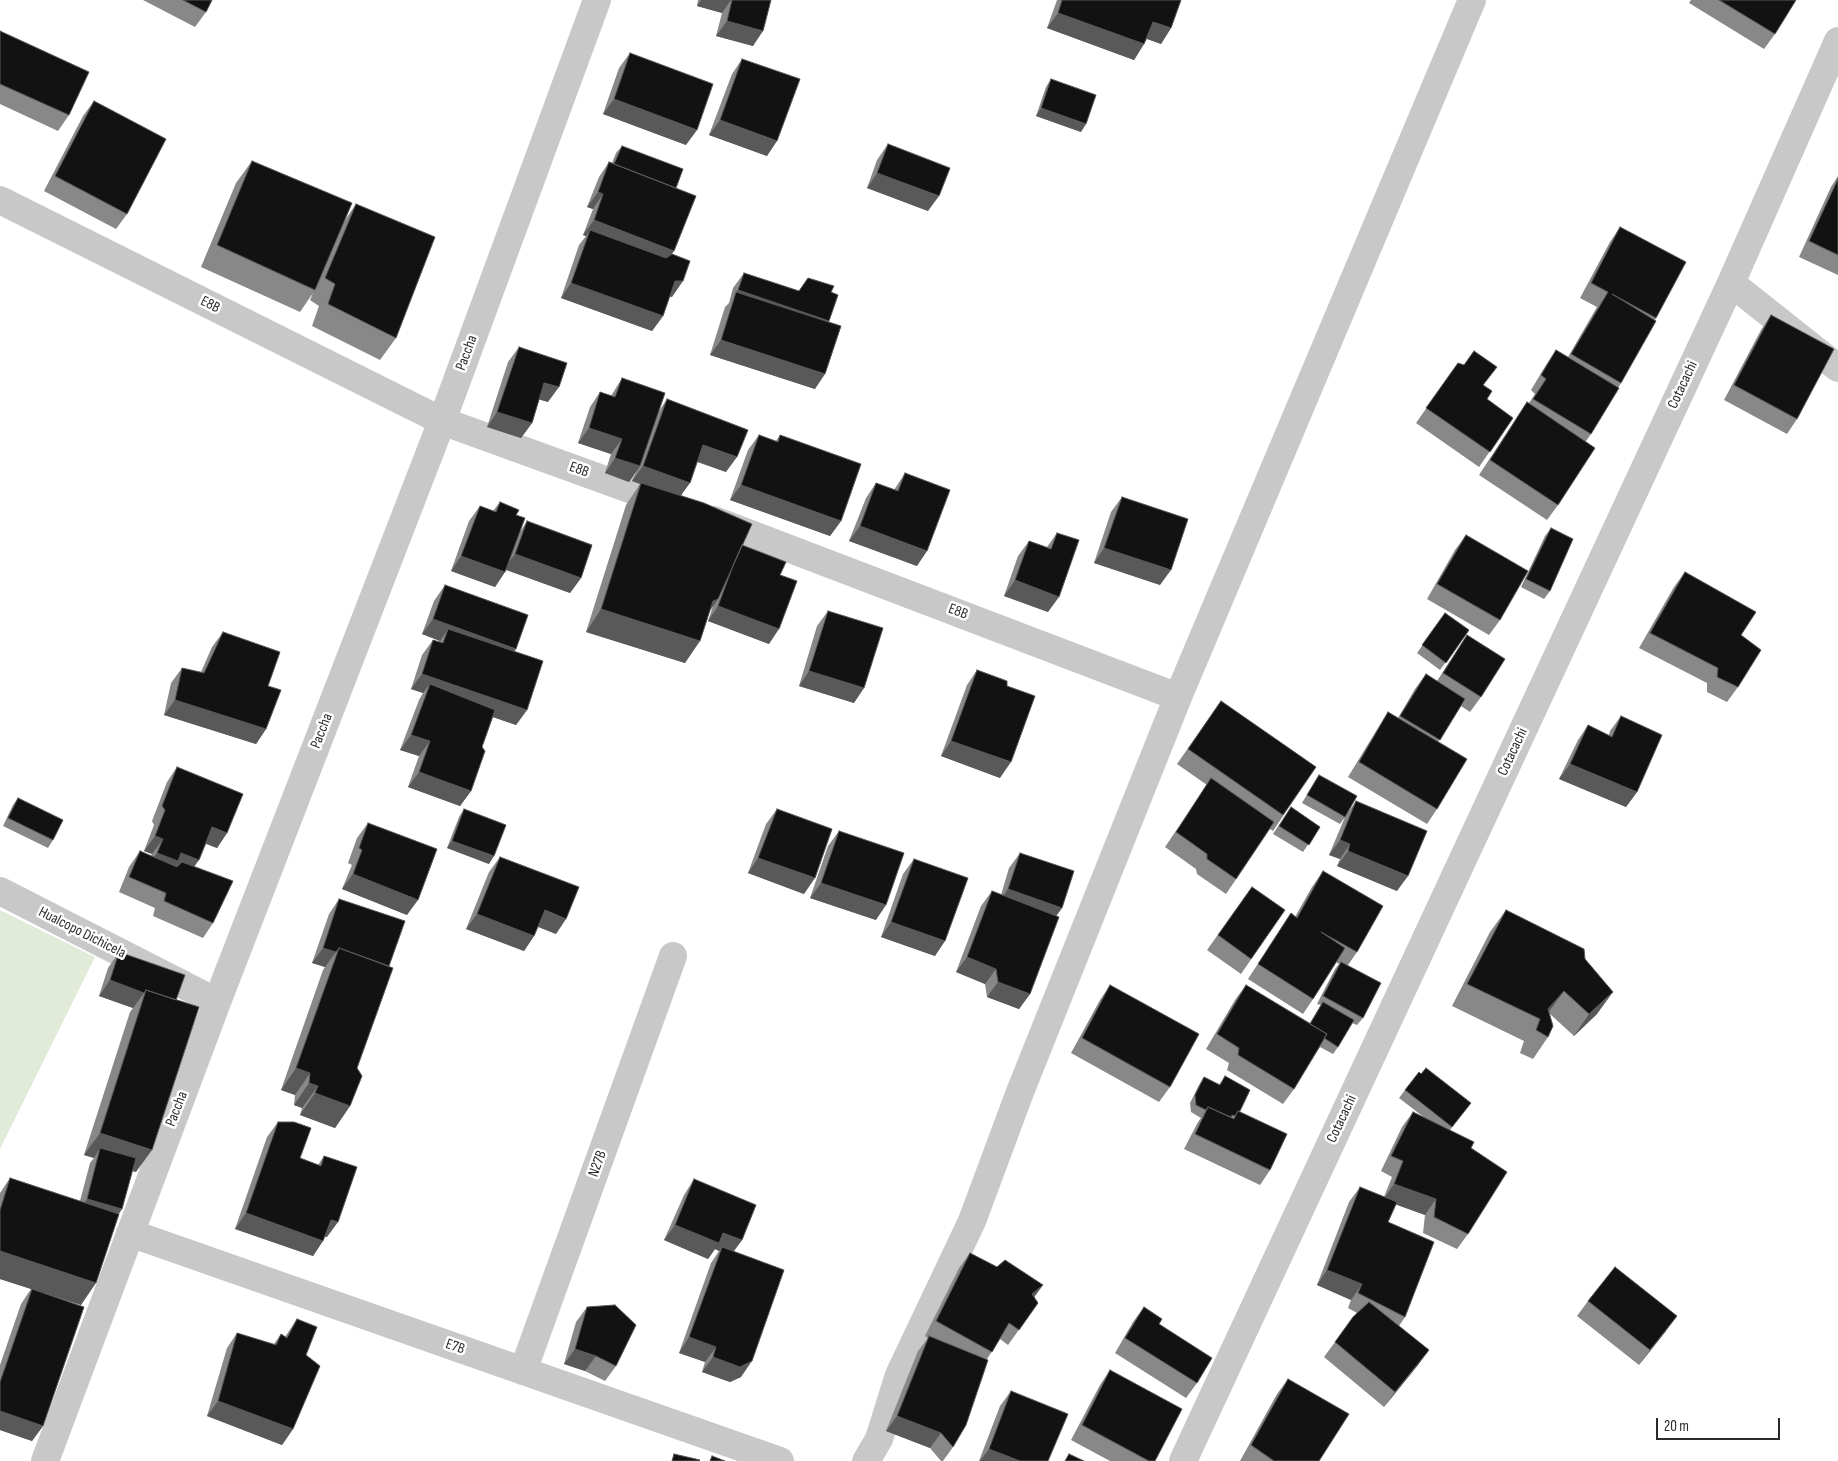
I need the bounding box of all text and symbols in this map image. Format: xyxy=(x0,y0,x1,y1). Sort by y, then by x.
street label: E8B xyxy=(197,293,223,317)
street label: Paccha xyxy=(452,333,482,373)
street label: Cotacachi xyxy=(1664,358,1702,412)
street label: E8B xyxy=(567,458,591,482)
street label: E8B xyxy=(946,600,970,624)
street label: Paccha xyxy=(307,711,337,751)
street label: Cotacachi xyxy=(1494,725,1532,779)
street label: Hualcopo Dichicela xyxy=(35,903,129,963)
street label: Paccha xyxy=(162,1089,192,1129)
street label: Cotacachi xyxy=(1323,1092,1361,1146)
street label: N27B xyxy=(585,1148,611,1180)
street label: E7B xyxy=(443,1335,467,1359)
scale bar xyxy=(1658,1408,1782,1440)
text: 20 m xyxy=(1664,1417,1689,1436)

